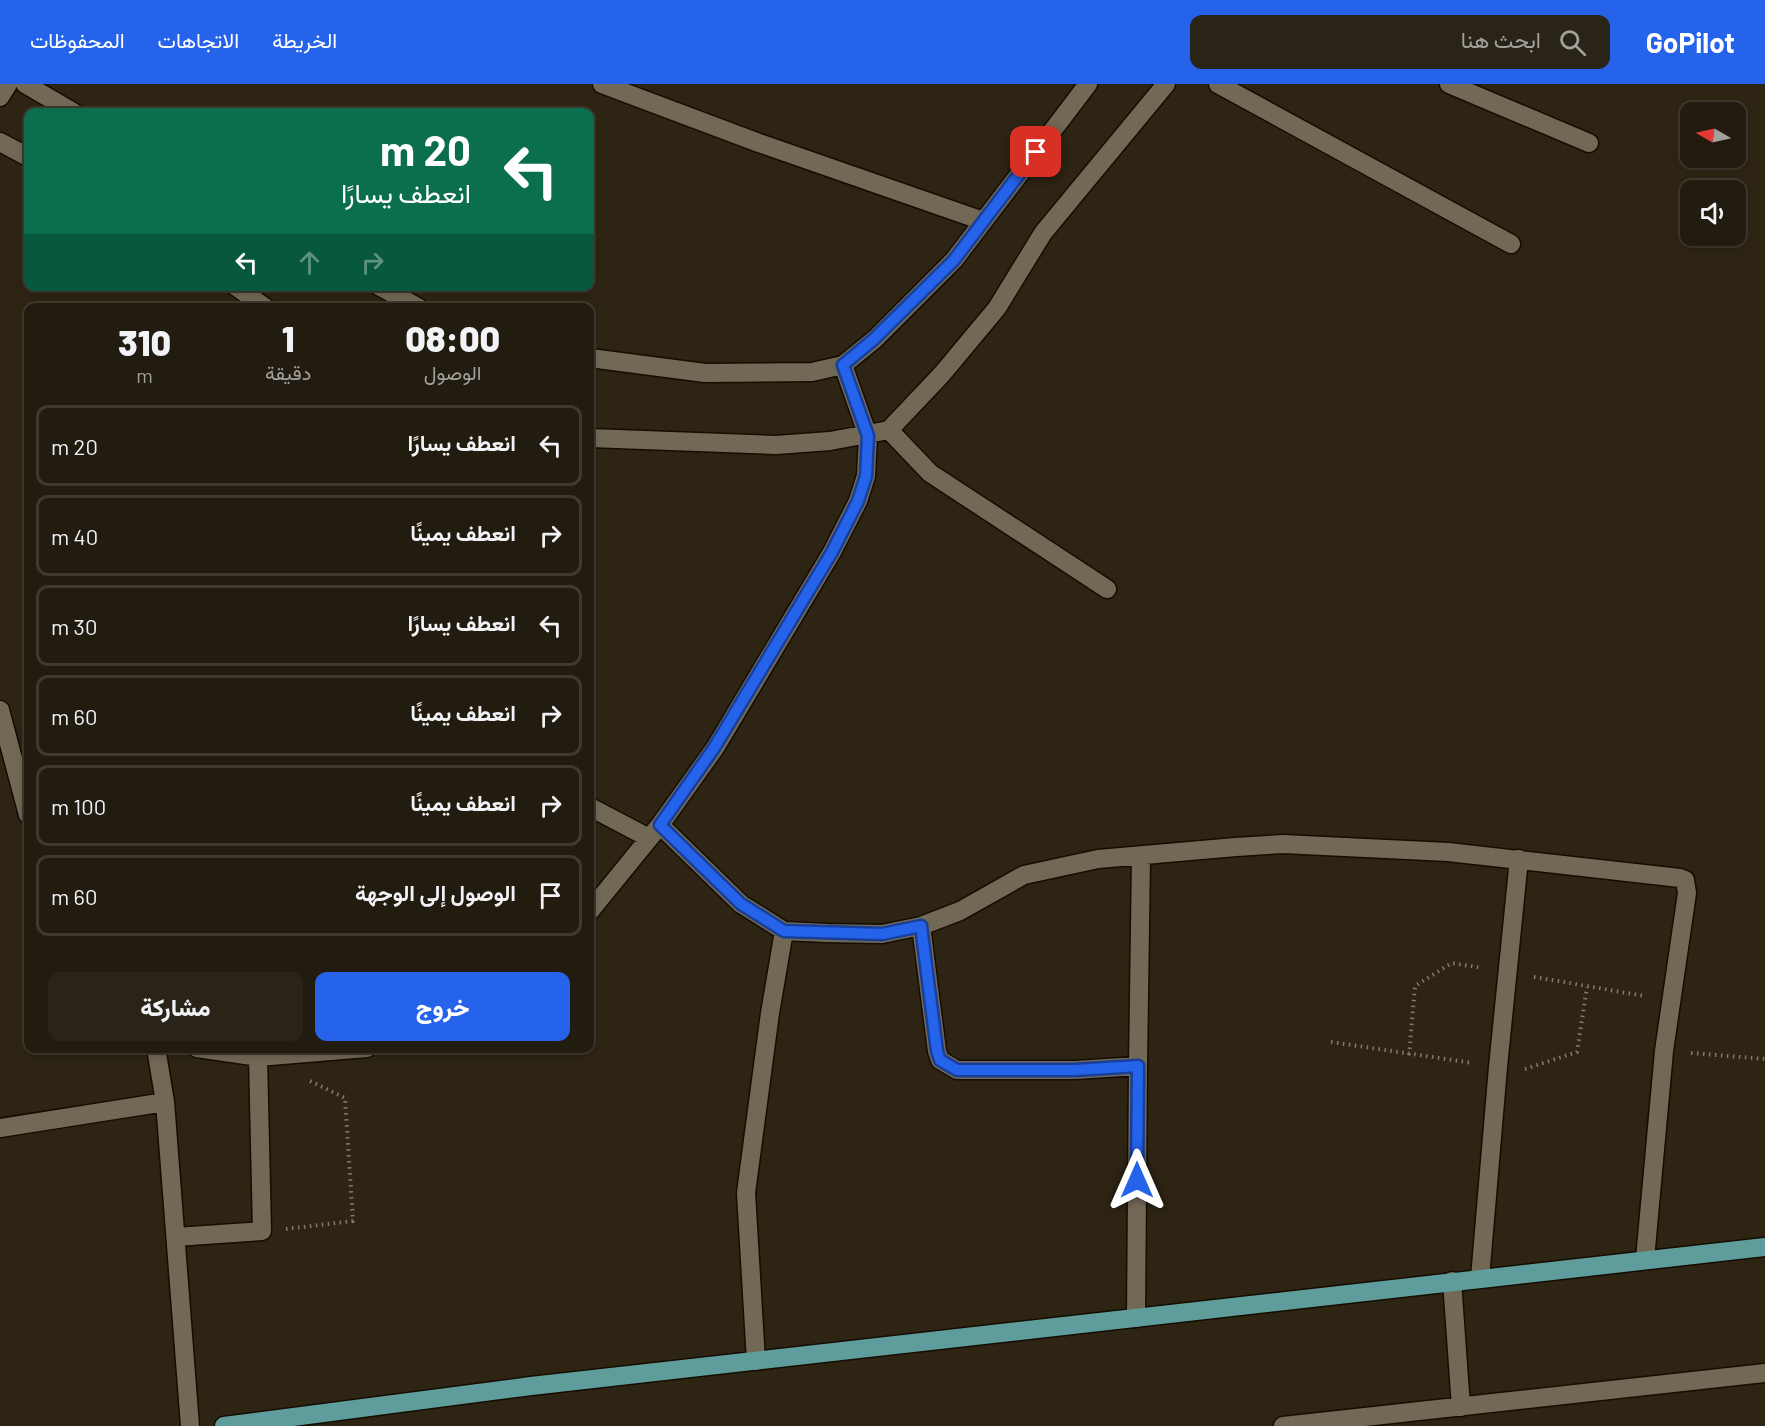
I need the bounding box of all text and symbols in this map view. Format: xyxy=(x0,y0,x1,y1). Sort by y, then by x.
search box xyxy=(1190,15,1610,69)
text: GoPilot xyxy=(1646,25,1735,59)
text: ابحث هنا xyxy=(1461,26,1541,52)
icon: search xyxy=(1556,26,1589,59)
text: المحفوظات xyxy=(30,27,125,52)
text: الاتجاهات xyxy=(158,27,239,52)
text: الخريطة xyxy=(272,27,337,52)
north arrow xyxy=(1680,102,1746,168)
map controls xyxy=(1680,102,1746,246)
text: 20 m xyxy=(380,124,471,174)
pin xyxy=(1010,126,1061,177)
icon: left xyxy=(492,132,570,210)
icon: arrive xyxy=(1019,135,1052,168)
text: انعطف يسارًا xyxy=(341,176,471,208)
button: sound xyxy=(1680,180,1746,246)
icon: left xyxy=(230,246,263,279)
icon: ahead xyxy=(293,246,326,279)
icon: right xyxy=(356,246,389,279)
text: 1 xyxy=(282,316,294,359)
text: 08:00 xyxy=(405,316,500,359)
text: 310 xyxy=(118,320,171,363)
text: دقيقة xyxy=(265,360,311,384)
text: الوصول xyxy=(424,360,481,384)
text: m xyxy=(136,363,153,387)
text: انعطف يسارًا xyxy=(407,429,516,455)
icon: left xyxy=(534,429,567,462)
text: 20 m xyxy=(51,433,98,459)
text: انعطف يمينًا xyxy=(410,519,516,545)
icon: right xyxy=(534,519,567,552)
text: 40 m xyxy=(51,523,98,549)
text: انعطف يسارًا xyxy=(407,609,516,635)
icon: left xyxy=(534,609,567,642)
text: 30 m xyxy=(51,613,97,639)
text: انعطف يمينًا xyxy=(410,699,516,725)
icon: right xyxy=(534,699,567,732)
text: 60 m xyxy=(51,703,97,729)
text: انعطف يمينًا xyxy=(410,789,516,815)
icon: right xyxy=(534,789,567,822)
text: 100 m xyxy=(51,793,106,819)
text: الوصول إلى الوجهة xyxy=(355,879,516,905)
icon: arrive xyxy=(534,879,567,912)
text: 60 m xyxy=(51,883,97,909)
button: مشاركة xyxy=(48,972,303,1041)
button: خروج xyxy=(315,972,570,1041)
position arrow xyxy=(1105,1148,1169,1212)

